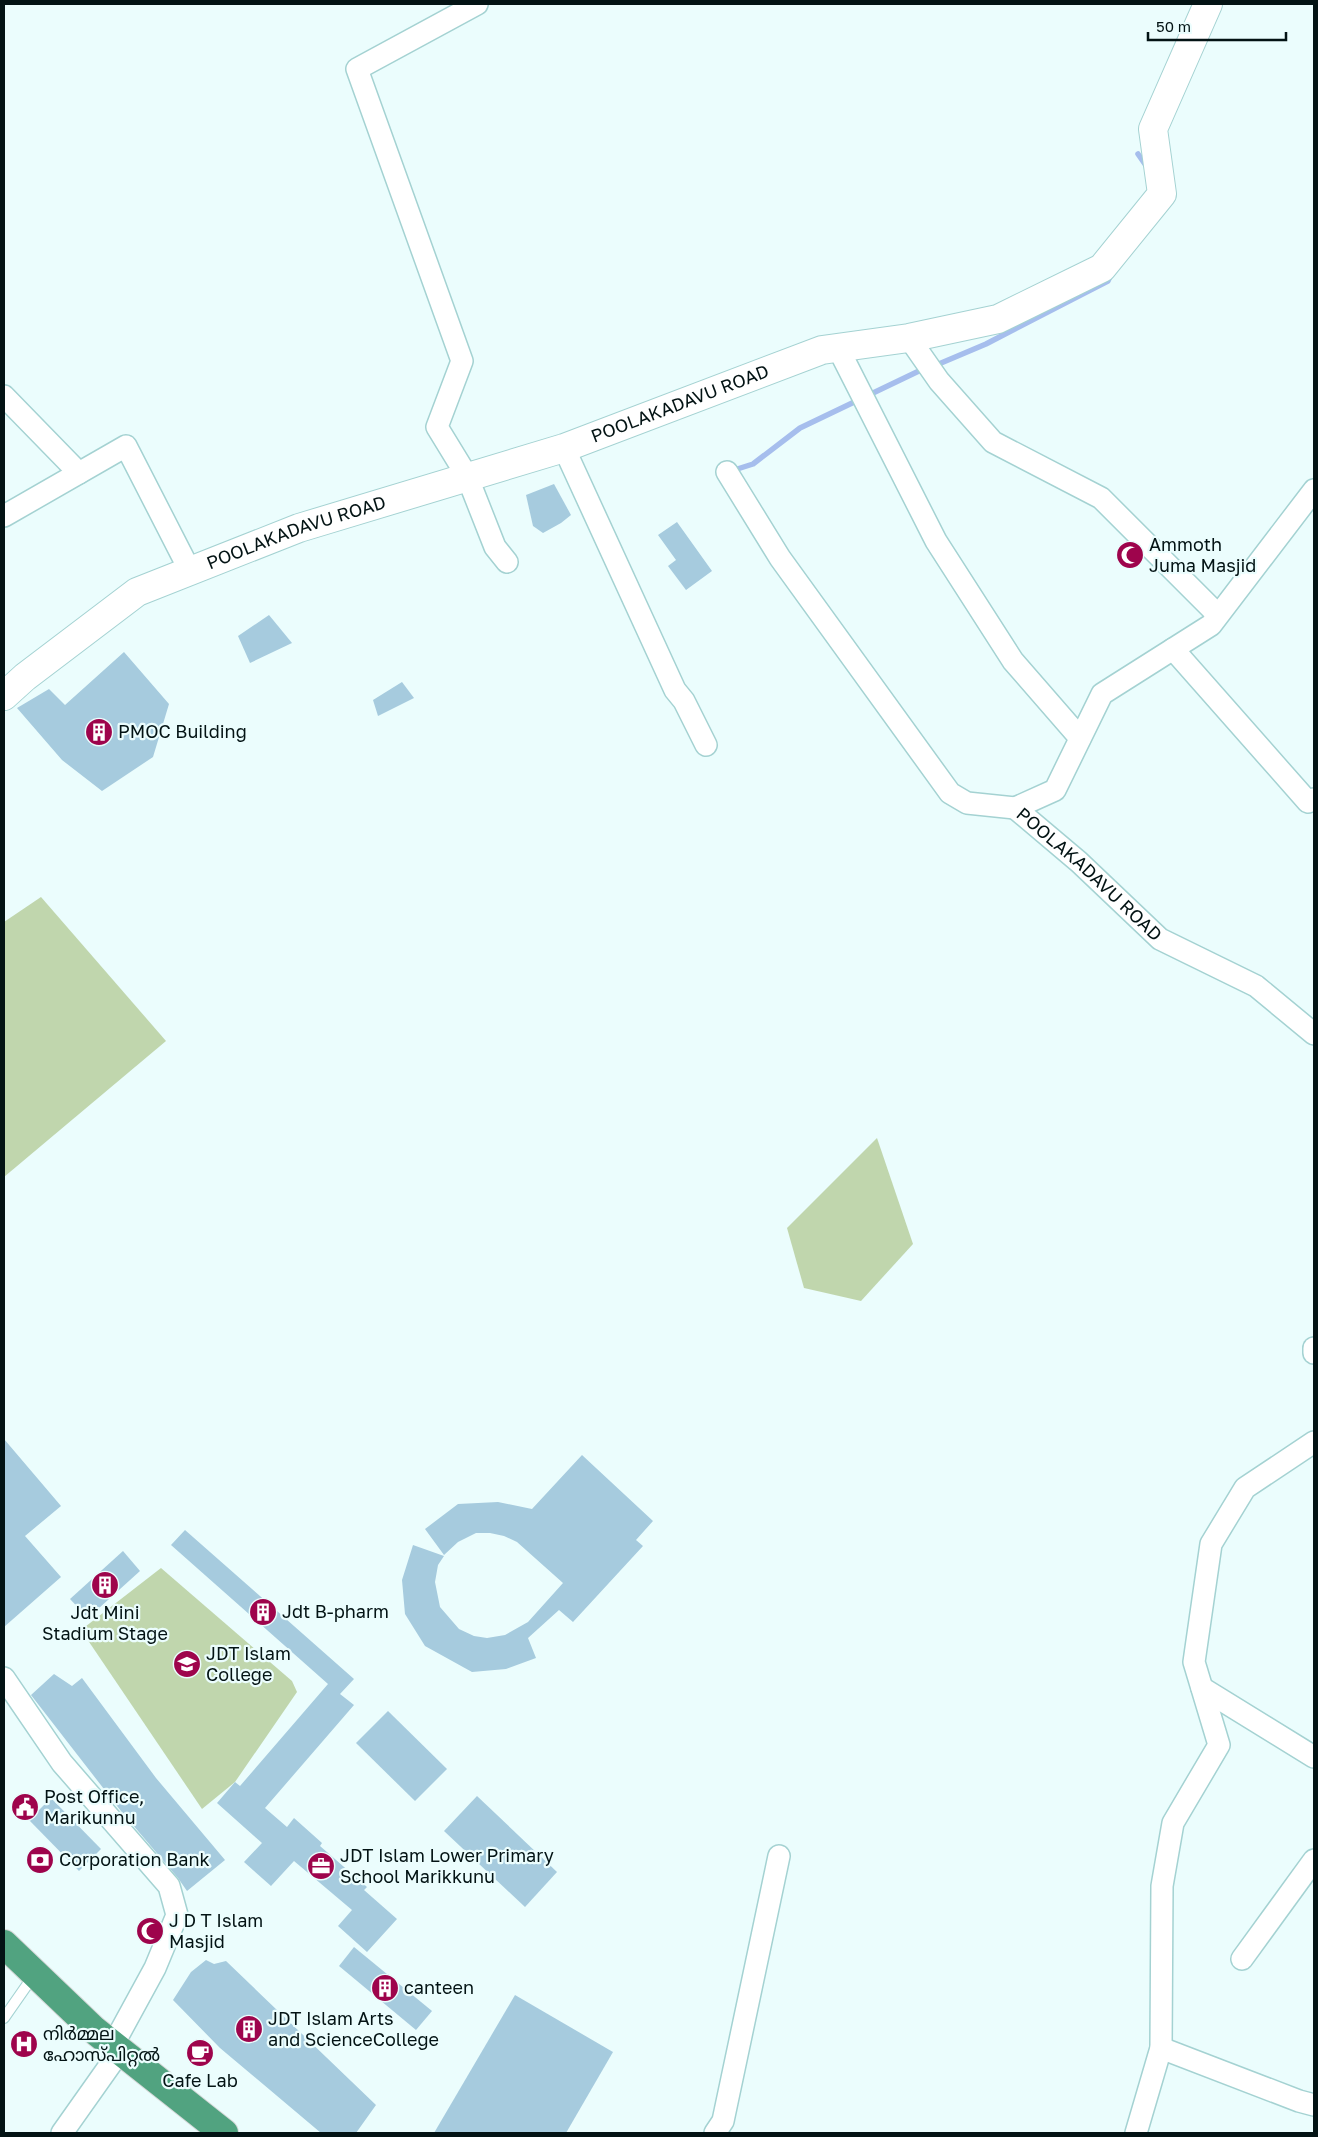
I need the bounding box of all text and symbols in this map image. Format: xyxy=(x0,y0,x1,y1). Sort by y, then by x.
scale bar xyxy=(1148,10,1286,42)
text: 50 m xyxy=(1156,17,1191,35)
street label: POOLAKADAVU ROAD xyxy=(588,359,772,447)
street label: POOLAKADAVU ROAD xyxy=(203,490,388,573)
place label: Ammoth Juma Masjid xyxy=(1149,533,1256,576)
mosque icon: Ammoth Juma Masjid xyxy=(1115,540,1145,570)
building icon: PMOC Building xyxy=(84,717,114,747)
place label: PMOC Building xyxy=(118,720,247,742)
street label: POOLAKADAVU ROAD xyxy=(1013,802,1167,945)
building icon: Jdt Mini Stadium Stage xyxy=(90,1570,120,1600)
building icon: Jdt B-pharm xyxy=(248,1597,278,1627)
place label: Jdt B-pharm xyxy=(282,1600,389,1622)
place label: Jdt Mini Stadium Stage xyxy=(42,1601,168,1644)
place label: JDT Islam College xyxy=(206,1642,291,1685)
school or university icon: JDT Islam College xyxy=(172,1649,202,1679)
place label: Post Office, Marikunnu xyxy=(44,1785,144,1828)
public building icon: Post Office, Marikunnu xyxy=(10,1792,40,1822)
place label: JDT Islam Lower Primary School Marikkunu xyxy=(340,1844,554,1887)
bank icon: Corporation Bank xyxy=(25,1845,55,1875)
place label: Corporation Bank xyxy=(59,1848,210,1870)
office icon: JDT Islam Lower Primary School Marikkunu xyxy=(306,1851,336,1881)
place label: J D T Islam Masjid xyxy=(169,1909,263,1952)
mosque icon: J D T Islam Masjid xyxy=(135,1916,165,1946)
building icon: canteen xyxy=(370,1973,400,2003)
place label: canteen xyxy=(404,1976,474,1998)
place label: JDT Islam Arts and ScienceCollege xyxy=(268,2007,439,2050)
building icon: JDT Islam Arts and ScienceCollege xyxy=(234,2014,264,2044)
place label: നിർമ്മല ഹോസ്പിറ്റൽ xyxy=(43,2022,160,2067)
hospital icon: നിർമ്മല ഹോസ്പിറ്റൽ xyxy=(9,2029,39,2059)
cafe icon: Cafe Lab xyxy=(185,2038,215,2068)
place label: Cafe Lab xyxy=(162,2069,238,2091)

